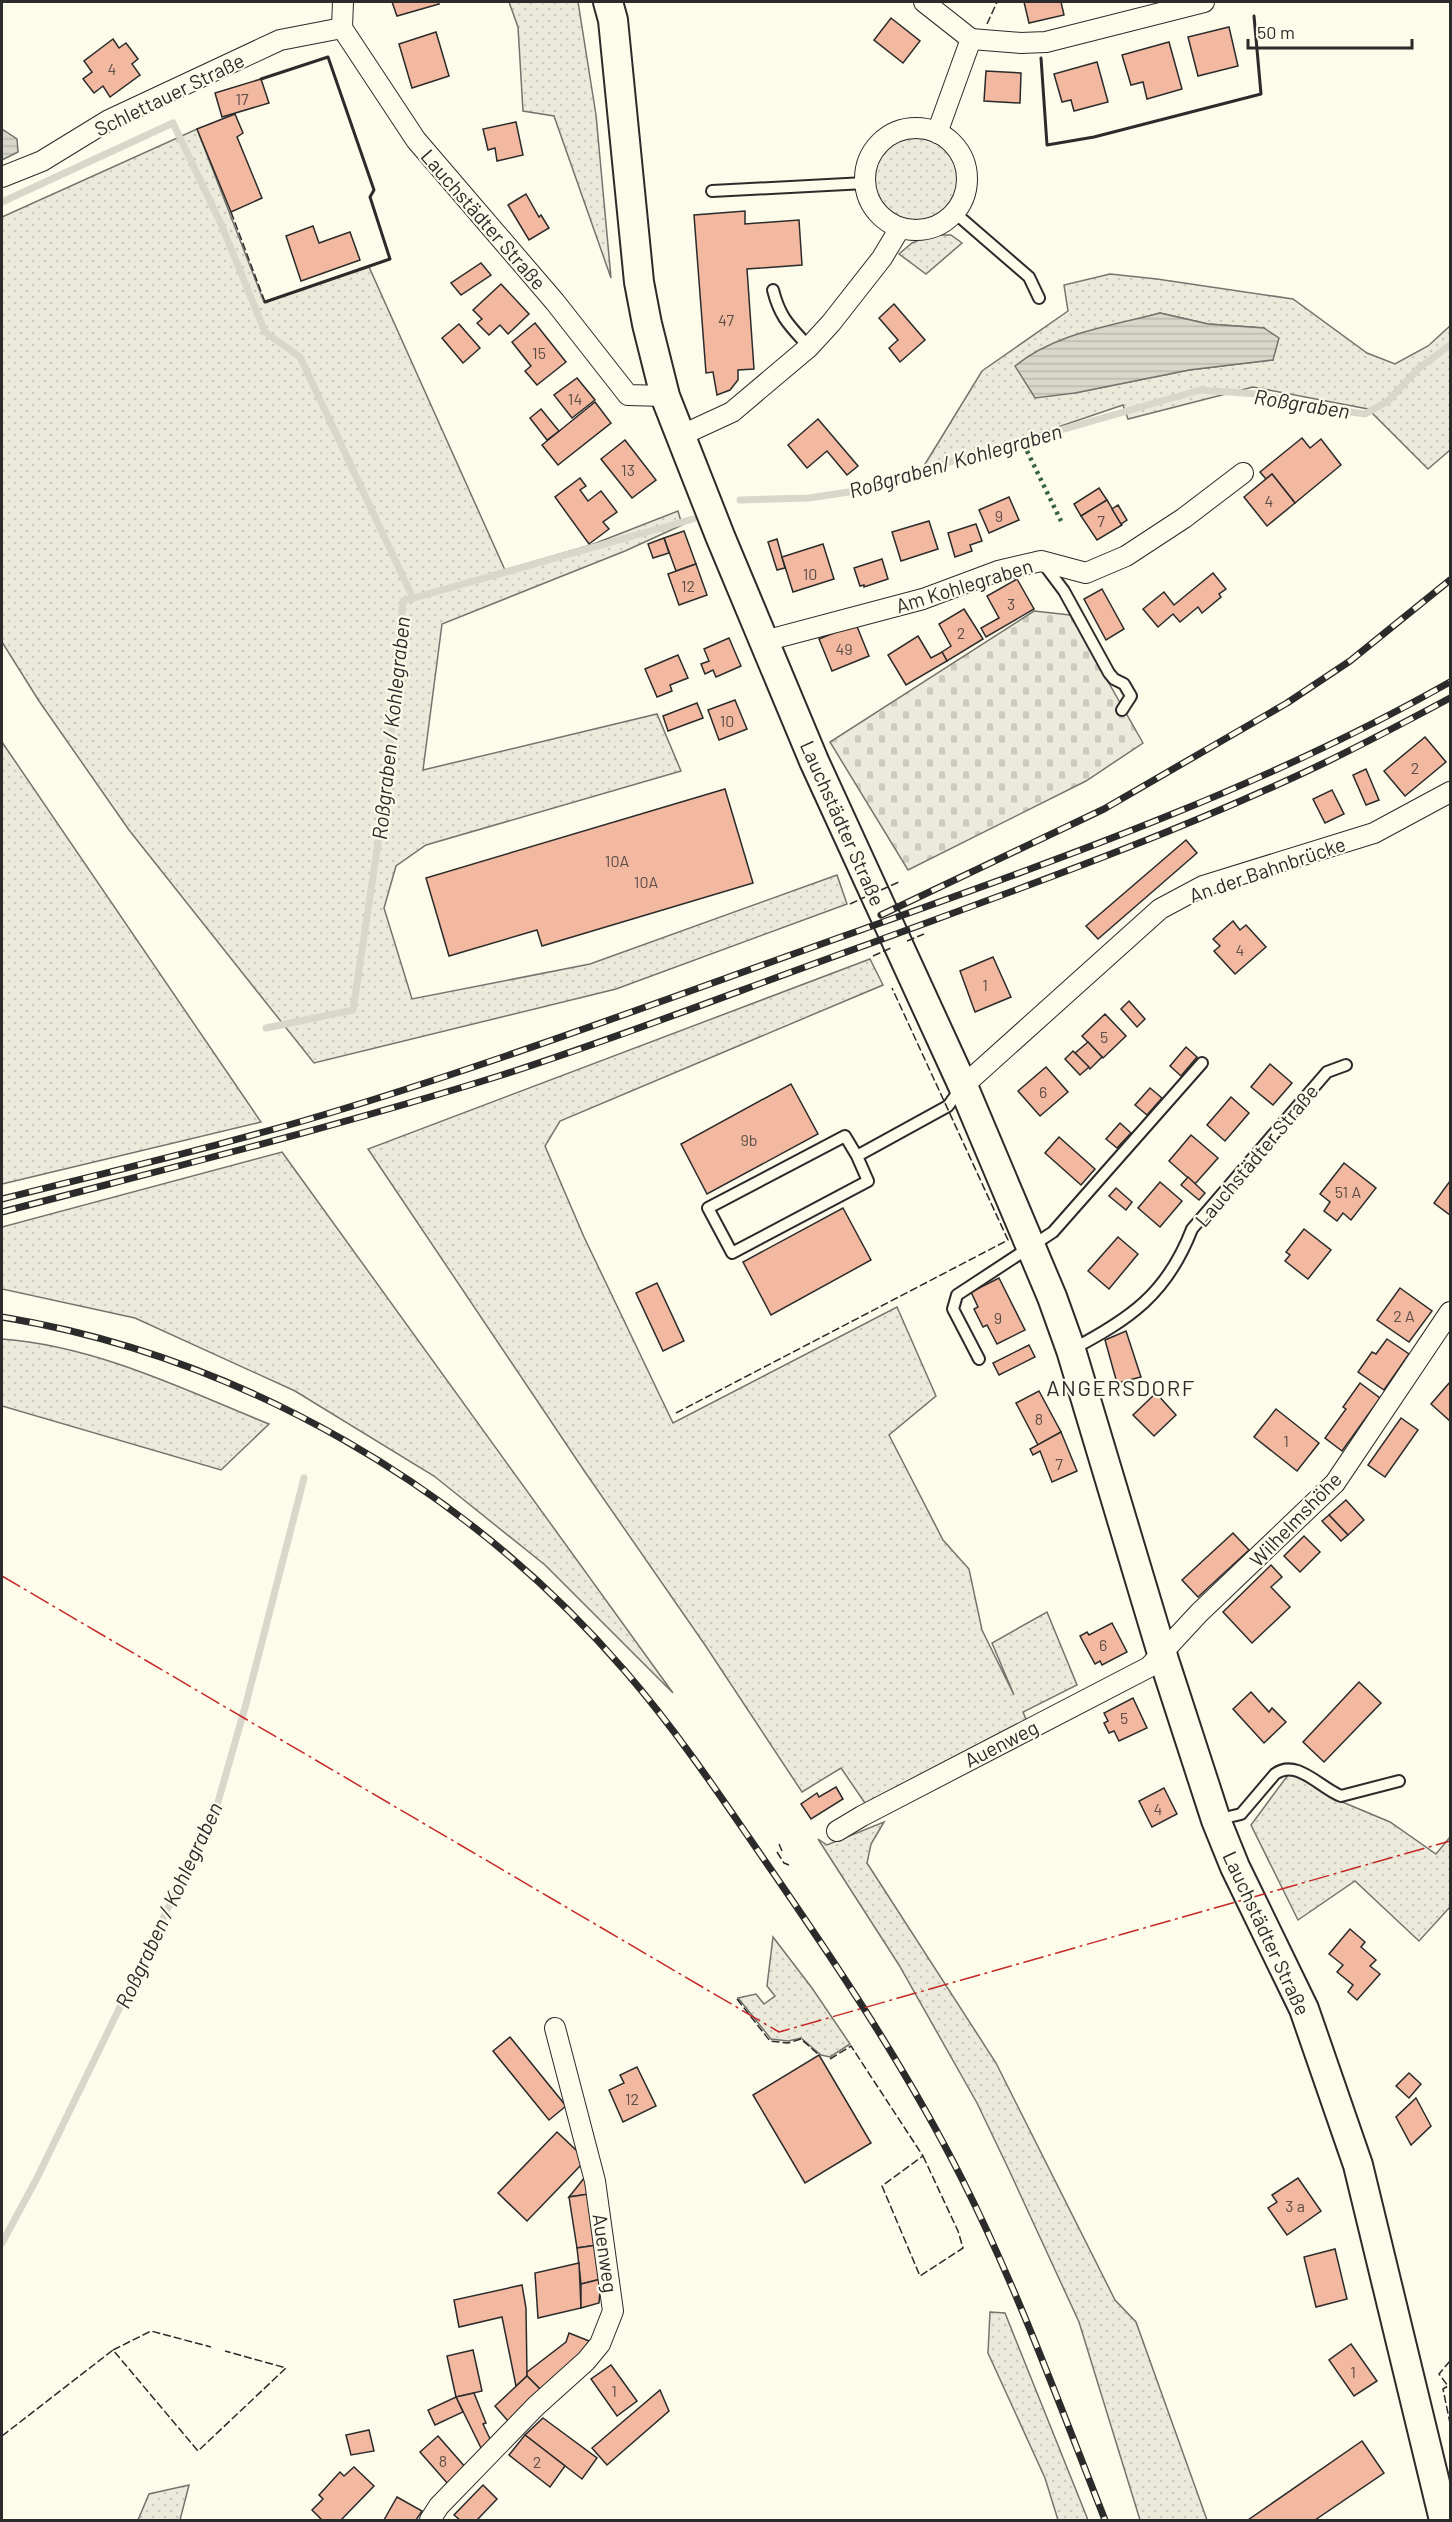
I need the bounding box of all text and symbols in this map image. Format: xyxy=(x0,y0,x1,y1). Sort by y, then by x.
scale bar xyxy=(1248,12,1412,50)
text: 50 m xyxy=(1257,21,1295,43)
street label: Schlettauer Straße xyxy=(90,47,248,141)
house number: 4 xyxy=(108,59,116,78)
house number: 17 xyxy=(235,89,249,108)
street label: Lauchstädter Straße xyxy=(416,144,552,294)
house number: 47 xyxy=(718,310,734,329)
house number: 15 xyxy=(532,343,546,362)
water label: Roßgraben xyxy=(1252,383,1352,423)
house number: 14 xyxy=(568,389,582,408)
water label: Roßgraben/ Kohlegraben xyxy=(846,418,1064,502)
house number: 13 xyxy=(621,460,635,479)
house number: 4 xyxy=(1265,491,1273,510)
house number: 9 xyxy=(995,506,1003,525)
house number: 7 xyxy=(1097,511,1105,530)
street label: Am Kohlegraben xyxy=(893,553,1035,617)
house number: 10 xyxy=(803,564,817,583)
house number: 12 xyxy=(681,576,695,595)
house number: 3 xyxy=(1007,594,1015,613)
water label: Roßgraben / Kohlegraben xyxy=(366,615,414,841)
house number: 2 xyxy=(957,623,965,642)
house number: 49 xyxy=(835,639,853,658)
house number: 10 xyxy=(720,711,734,730)
street label: Lauchstädter Straße xyxy=(796,737,890,909)
house number: 2 xyxy=(1411,758,1419,777)
street label: An der Bahnbrücke xyxy=(1186,831,1348,907)
house number: 10A xyxy=(605,851,629,870)
house number: 10A xyxy=(634,872,658,891)
house number: 4 xyxy=(1236,940,1244,959)
house number: 1 xyxy=(982,975,988,994)
house number: 5 xyxy=(1100,1027,1108,1046)
street label: Lauchstädter Straße xyxy=(1189,1079,1323,1231)
house number: 6 xyxy=(1039,1082,1047,1101)
house number: 9b xyxy=(740,1130,758,1149)
house number: 51 A xyxy=(1335,1182,1361,1201)
house number: 2 A xyxy=(1393,1306,1415,1325)
house number: 9 xyxy=(994,1308,1002,1327)
district label: ANGERSDORF xyxy=(1046,1374,1196,1400)
house number: 8 xyxy=(1035,1409,1043,1428)
house number: 1 xyxy=(1283,1431,1289,1450)
house number: 7 xyxy=(1055,1454,1063,1473)
street label: Wilhelmshöhe xyxy=(1244,1467,1346,1571)
house number: 6 xyxy=(1099,1635,1107,1654)
house number: 5 xyxy=(1120,1708,1128,1727)
street label: Auenweg xyxy=(960,1714,1042,1772)
water label: Roßgraben / Kohlegraben xyxy=(109,1798,227,2012)
house number: 4 xyxy=(1154,1799,1162,1818)
street label: Lauchstädter Straße xyxy=(1218,1847,1316,2019)
house number: 12 xyxy=(625,2089,639,2108)
house number: 3 a xyxy=(1285,2196,1305,2215)
street label: Auenweg xyxy=(589,2212,623,2294)
house number: 1 xyxy=(1350,2362,1356,2381)
house number: 1 xyxy=(611,2381,617,2400)
house number: 8 xyxy=(439,2451,447,2470)
house number: 2 xyxy=(533,2452,541,2471)

